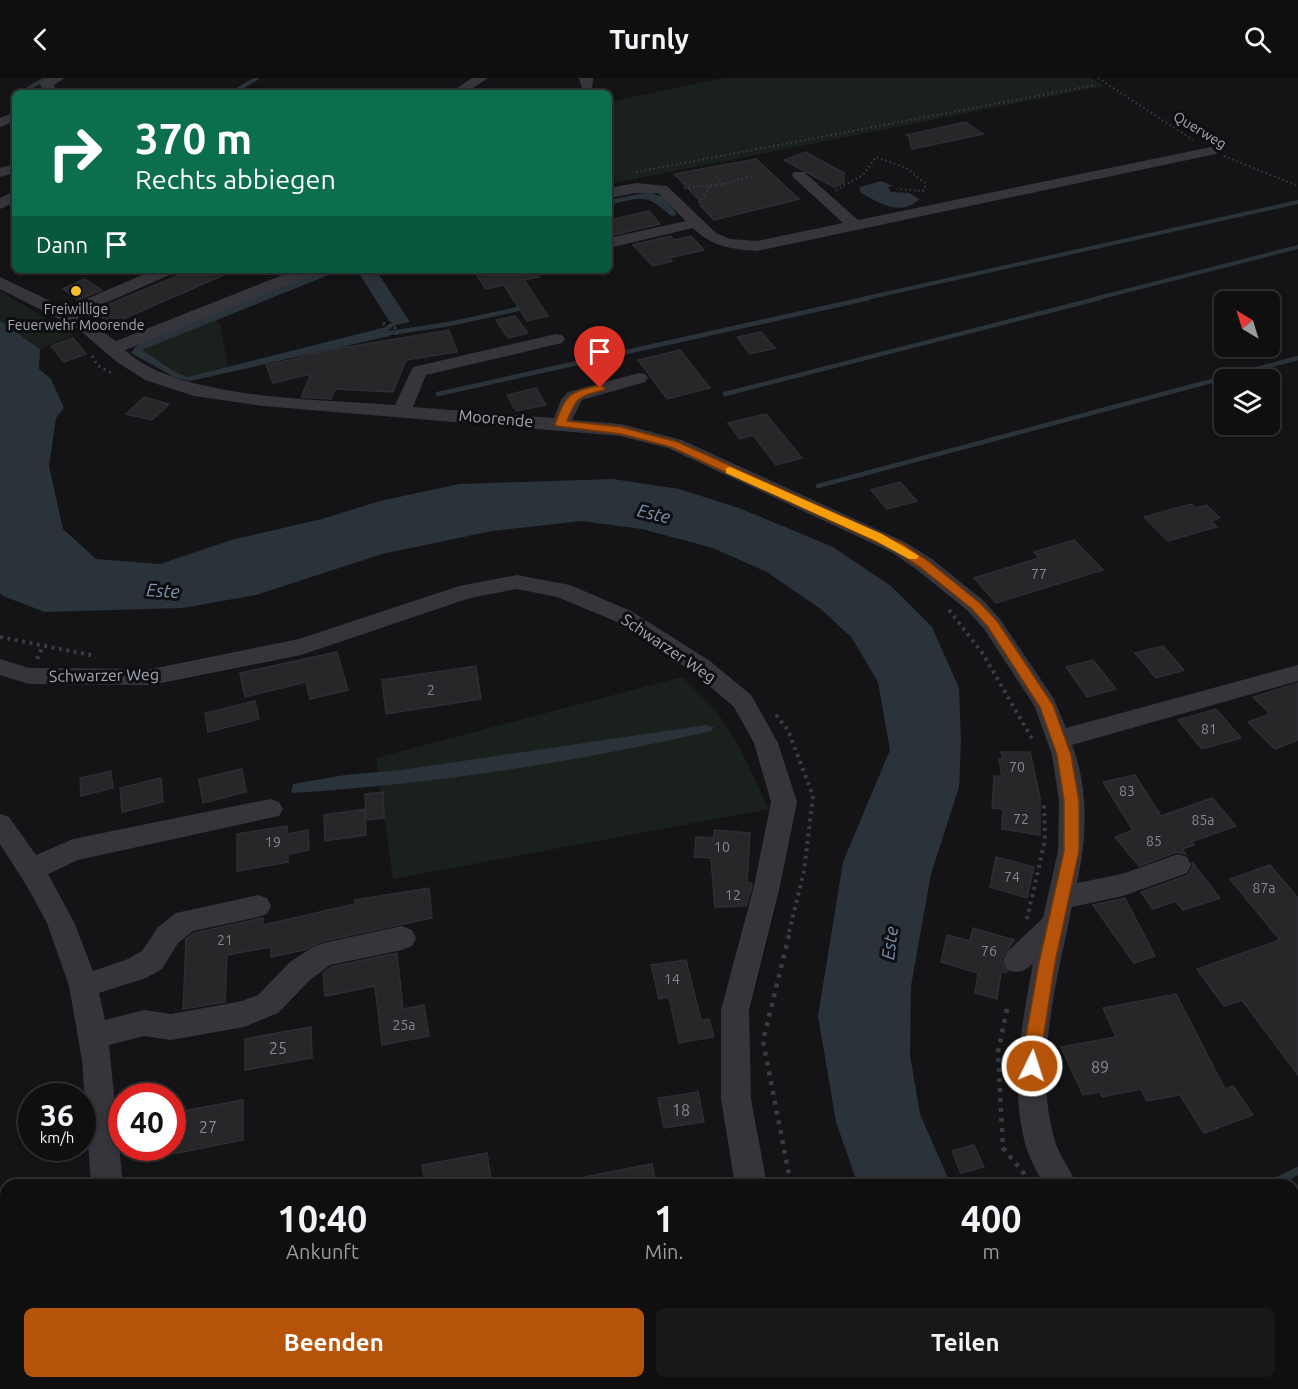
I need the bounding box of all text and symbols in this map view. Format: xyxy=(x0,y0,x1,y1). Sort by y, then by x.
icon: back xyxy=(24,23,57,56)
icon: search xyxy=(1241,23,1274,56)
text: Turnly xyxy=(609,24,689,54)
street label: Querweg xyxy=(1171,108,1229,152)
icon: right xyxy=(36,114,114,192)
text: 370 m xyxy=(135,115,252,162)
text: Rechts abbiegen xyxy=(135,164,336,194)
icon: arrive xyxy=(100,228,133,261)
text: Dann xyxy=(36,232,88,257)
marker: Freiwillige Feuerwehr Moorende xyxy=(69,284,83,298)
north arrow xyxy=(1214,291,1280,357)
map controls xyxy=(1214,291,1280,435)
place label: Freiwillige Feuerwehr Moorende xyxy=(8,301,144,333)
pin xyxy=(574,326,625,388)
icon: arrive xyxy=(583,335,616,368)
button: layers xyxy=(1214,369,1280,435)
street label: Moorende xyxy=(458,406,534,430)
water label: Este xyxy=(635,500,673,526)
house number: 77 xyxy=(1031,566,1047,582)
water label: Este xyxy=(146,579,180,601)
street label: Schwarzer Weg xyxy=(618,610,720,686)
street label: Schwarzer Weg xyxy=(49,665,159,685)
house number: 2 xyxy=(427,682,435,698)
house number: 81 xyxy=(1201,721,1217,737)
house number: 70 xyxy=(1009,759,1025,775)
house number: 83 xyxy=(1119,783,1135,799)
house number: 72 xyxy=(1013,811,1029,827)
house number: 85a xyxy=(1192,812,1215,828)
house number: 85 xyxy=(1146,833,1162,849)
house number: 19 xyxy=(265,834,281,850)
house number: 10 xyxy=(714,839,730,855)
house number: 74 xyxy=(1004,869,1020,885)
house number: 87a xyxy=(1253,880,1276,896)
house number: 12 xyxy=(725,887,741,903)
water label: Este xyxy=(877,925,901,961)
house number: 21 xyxy=(217,932,233,948)
house number: 76 xyxy=(981,943,997,959)
house number: 14 xyxy=(664,971,680,987)
house number: 25a xyxy=(393,1017,416,1033)
position arrow xyxy=(1000,1034,1064,1098)
house number: 25 xyxy=(269,1039,287,1057)
house number: 89 xyxy=(1091,1058,1109,1076)
speed limit sign: 40 xyxy=(108,1083,186,1161)
text: 36 xyxy=(40,1098,74,1132)
house number: 18 xyxy=(672,1101,690,1119)
house number: 27 xyxy=(199,1118,217,1136)
text: km/h xyxy=(40,1129,74,1146)
text: 10:40 xyxy=(277,1198,367,1239)
text: 1 xyxy=(654,1198,674,1239)
text: 400 xyxy=(961,1198,1022,1239)
text: Ankunft xyxy=(286,1240,359,1263)
text: Min. xyxy=(645,1240,683,1263)
text: m xyxy=(983,1240,1000,1263)
button: Beenden xyxy=(24,1308,644,1377)
button: Teilen xyxy=(656,1308,1275,1377)

